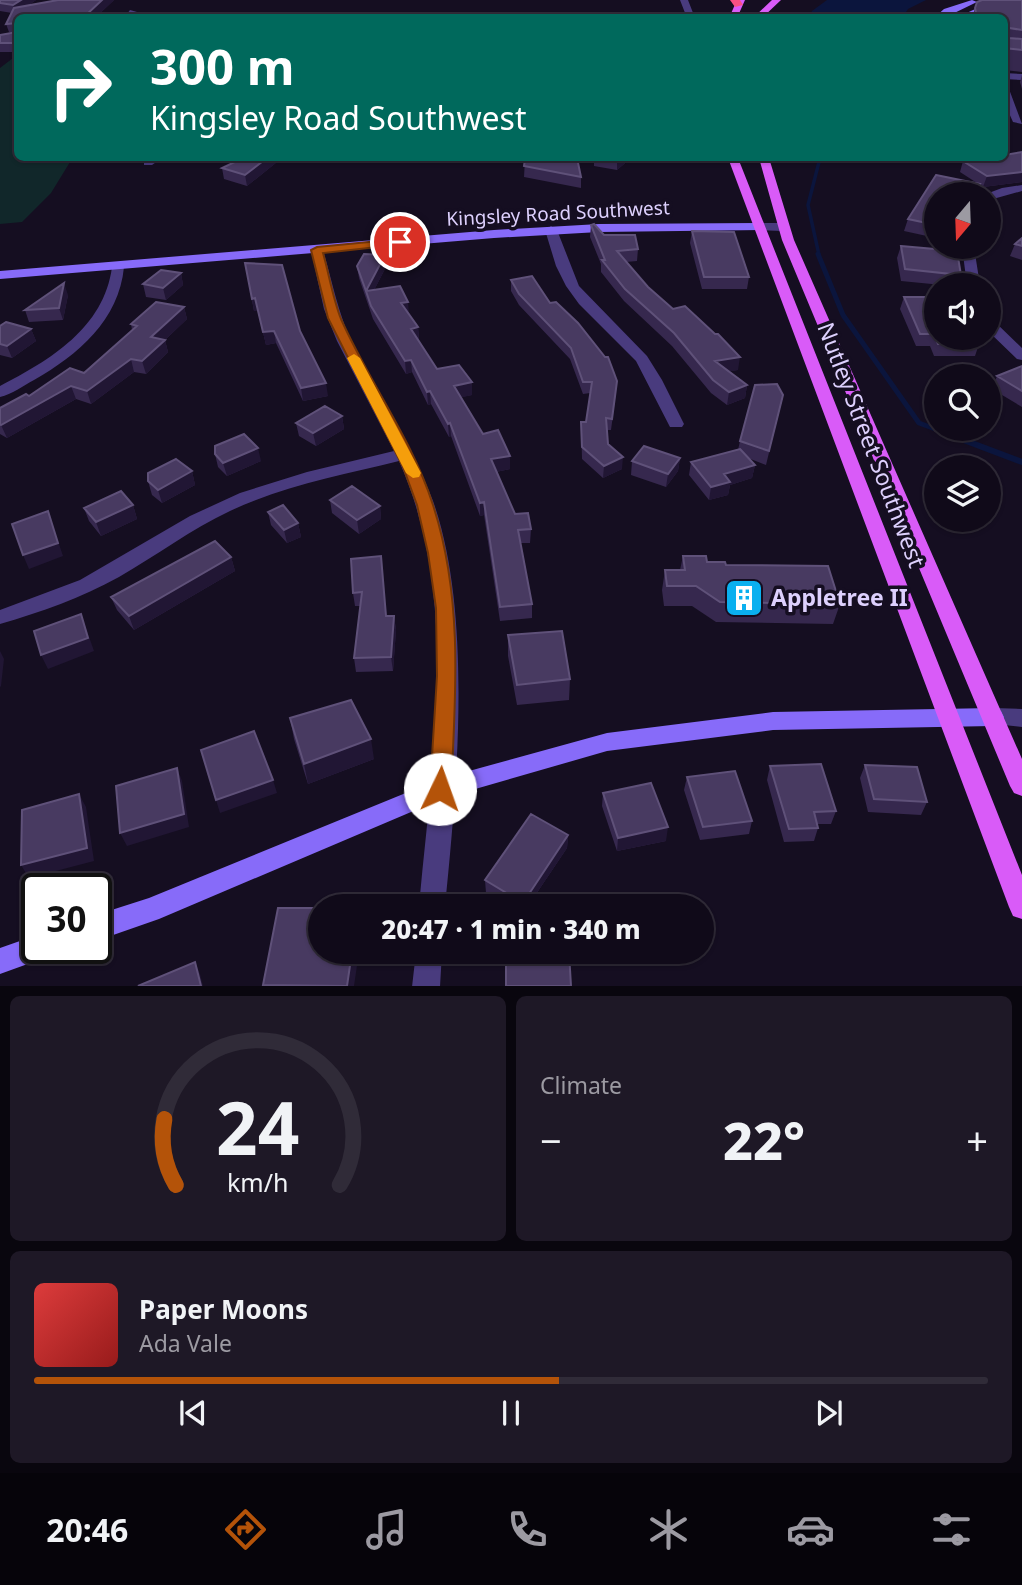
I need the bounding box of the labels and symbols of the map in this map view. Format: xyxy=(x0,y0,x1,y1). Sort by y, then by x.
north arrow xyxy=(924,182,1001,259)
street label: Kingsley Road Southwest xyxy=(446,194,670,232)
pin xyxy=(370,212,430,272)
street label: Nutley Street Southwest xyxy=(810,318,933,572)
building icon: Appletree II xyxy=(723,577,765,619)
place label: Appletree II xyxy=(771,581,908,613)
position arrow xyxy=(403,752,477,826)
speed limit sign: 30 xyxy=(21,873,112,964)

